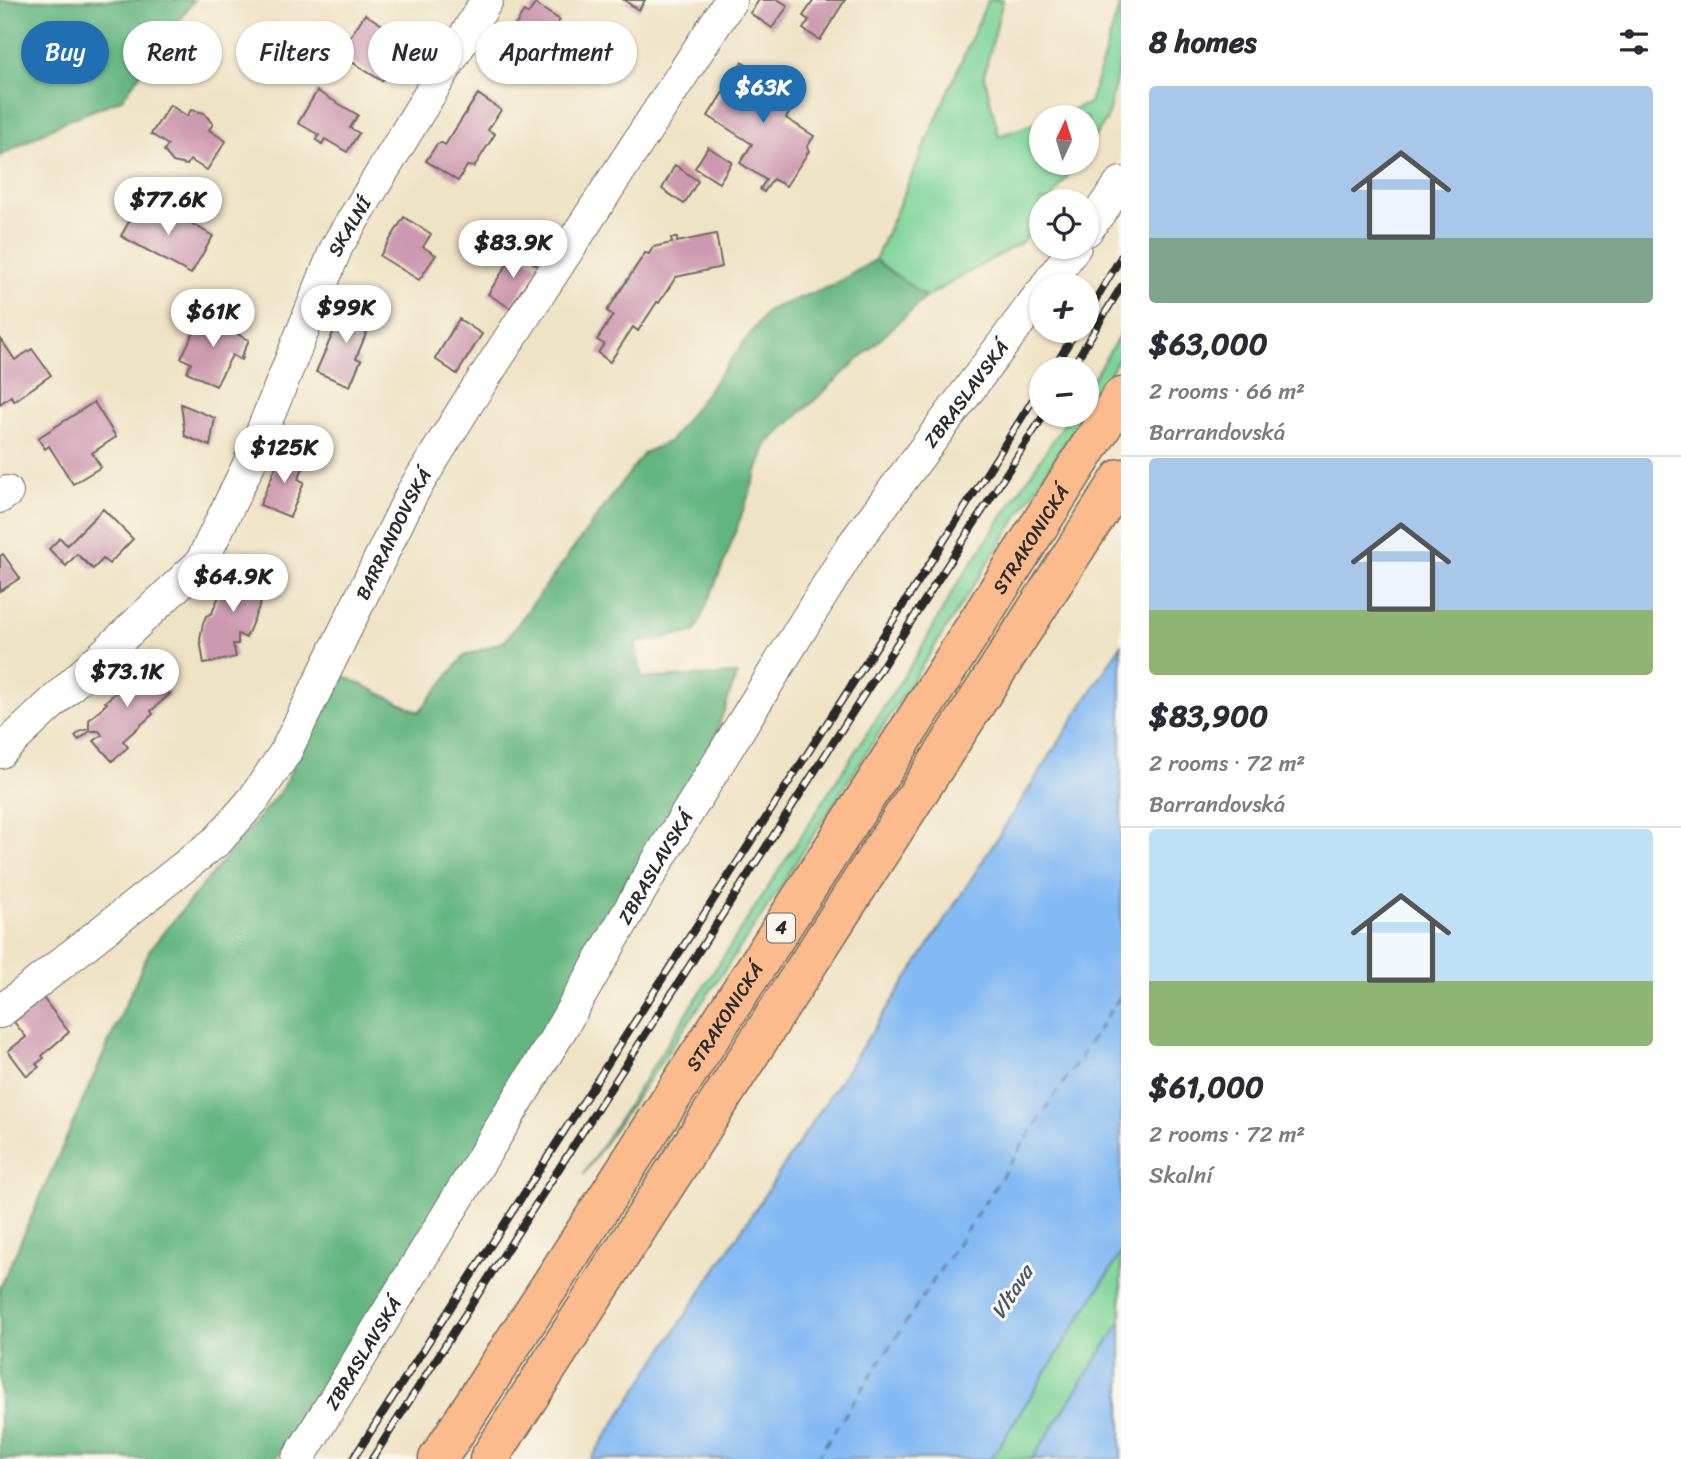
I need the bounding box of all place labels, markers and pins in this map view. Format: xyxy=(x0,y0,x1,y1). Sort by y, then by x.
pin: $63K xyxy=(722,66,804,125)
pin: $77.6K xyxy=(111,177,225,237)
pin: $83.9K xyxy=(456,220,570,280)
pin: $99K xyxy=(305,286,387,345)
pin: $61K xyxy=(172,290,254,349)
pin: $125K xyxy=(235,426,333,485)
pin: $64.9K xyxy=(176,554,290,614)
pin: $73.1K xyxy=(70,650,184,709)

